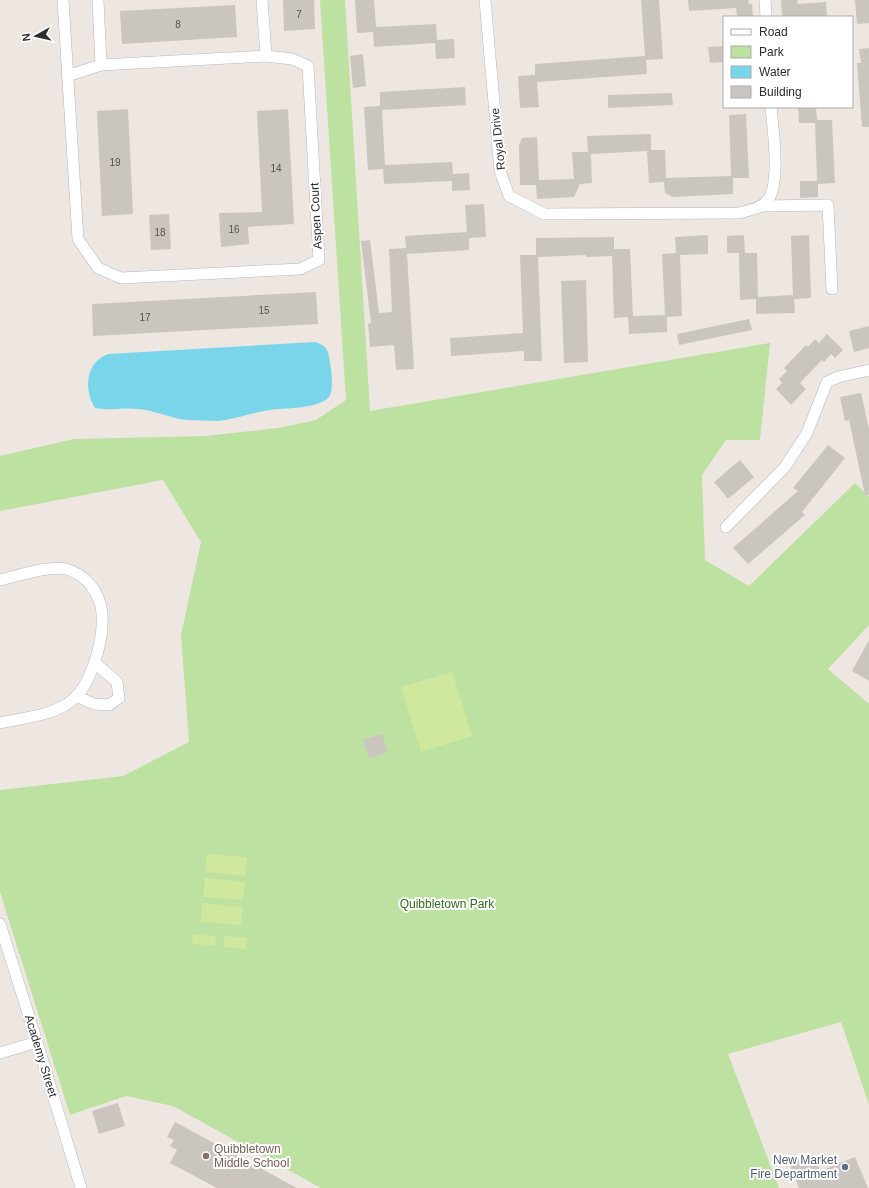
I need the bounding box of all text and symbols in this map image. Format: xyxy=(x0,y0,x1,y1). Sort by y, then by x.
house number: 7 xyxy=(296,9,302,20)
north arrow xyxy=(16,16,56,56)
legend xyxy=(723,16,853,108)
house number: 8 xyxy=(175,19,181,30)
text: Road xyxy=(759,25,788,39)
text: N xyxy=(20,33,33,42)
text: Park xyxy=(759,45,785,59)
text: Water xyxy=(759,65,791,79)
text: Building xyxy=(759,85,802,99)
street label: Royal Drive xyxy=(488,107,508,171)
house number: 19 xyxy=(109,157,121,168)
house number: 14 xyxy=(270,163,282,174)
street label: Aspen Court xyxy=(307,182,325,250)
house number: 16 xyxy=(228,224,240,235)
house number: 18 xyxy=(154,227,166,238)
house number: 15 xyxy=(258,305,270,316)
house number: 17 xyxy=(139,312,151,323)
park label: Quibbletown Park xyxy=(400,897,495,911)
street label: Academy Street xyxy=(22,1013,60,1100)
place label: Quibbletown Middle School xyxy=(214,1142,289,1170)
marker: Quibbletown Middle School xyxy=(201,1151,211,1161)
place label: New Market Fire Department xyxy=(750,1153,838,1181)
marker: New Market Fire Department xyxy=(840,1162,850,1172)

